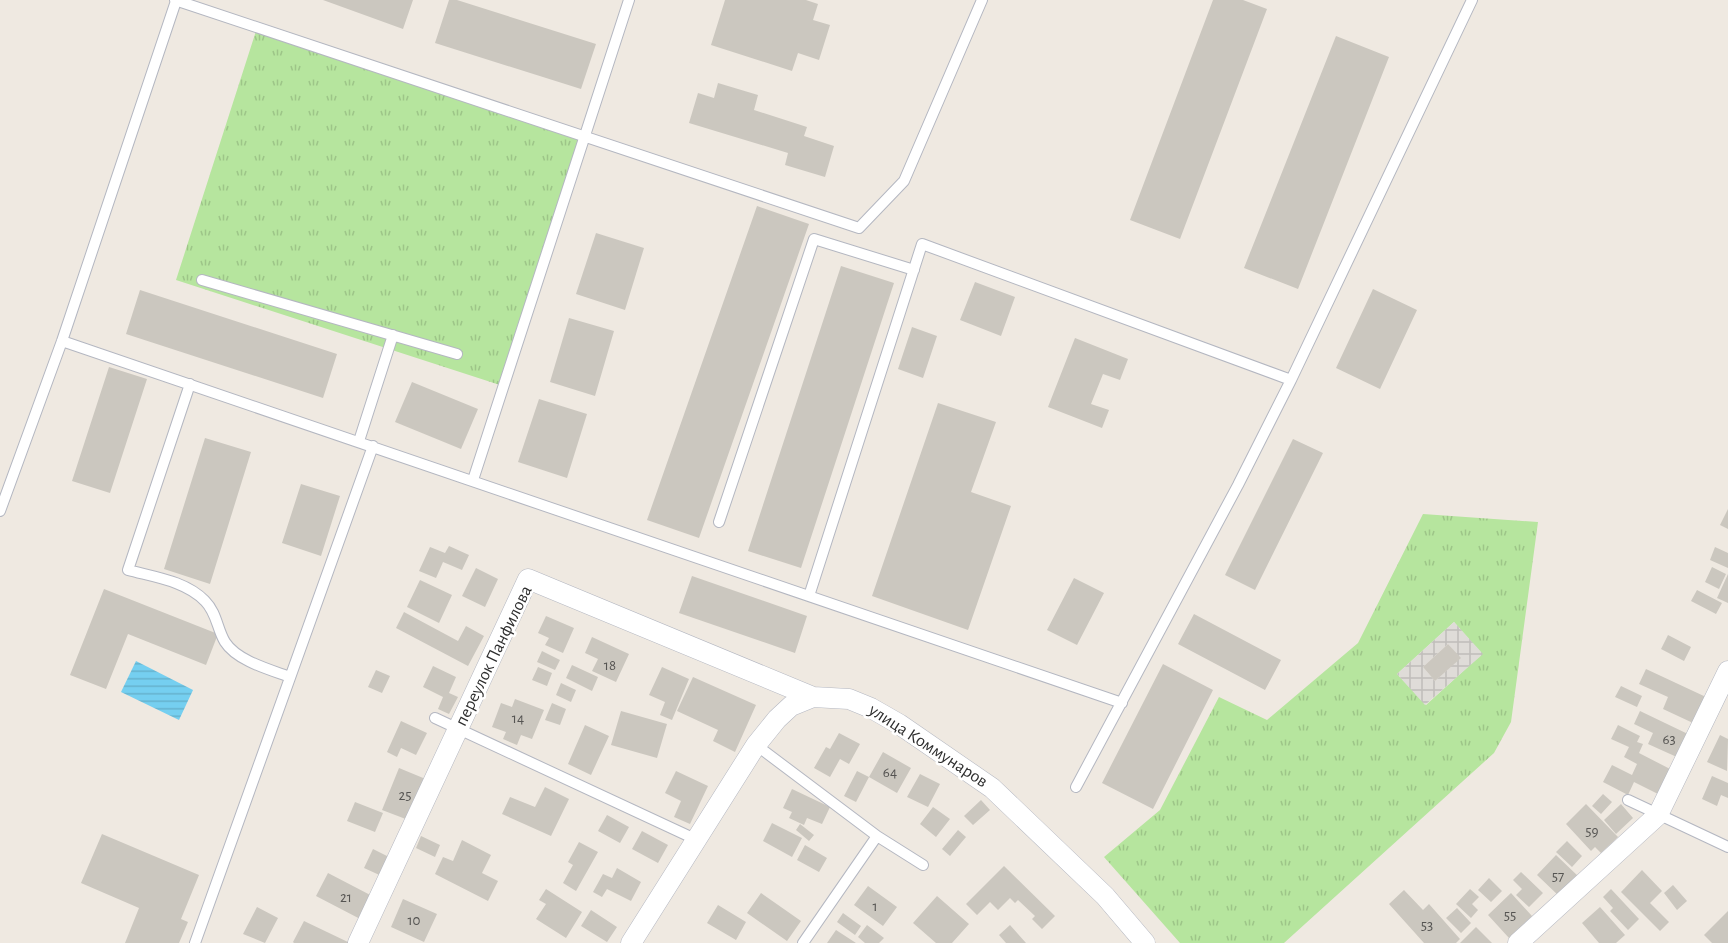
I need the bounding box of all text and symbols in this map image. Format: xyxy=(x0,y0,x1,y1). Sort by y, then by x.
street label: переулок Панфилова xyxy=(452,583,536,729)
house number: 18 xyxy=(604,658,616,673)
street label: улица Коммунаров xyxy=(864,700,991,791)
house number: 14 xyxy=(512,711,524,726)
house number: 63 xyxy=(1662,732,1676,747)
house number: 64 xyxy=(883,765,897,780)
house number: 25 xyxy=(398,788,412,803)
house number: 59 xyxy=(1585,824,1599,839)
house number: 57 xyxy=(1552,869,1564,884)
house number: 21 xyxy=(340,890,352,905)
house number: 1 xyxy=(872,899,878,914)
house number: 55 xyxy=(1504,908,1516,923)
house number: 10 xyxy=(407,913,421,928)
house number: 53 xyxy=(1421,918,1433,933)

